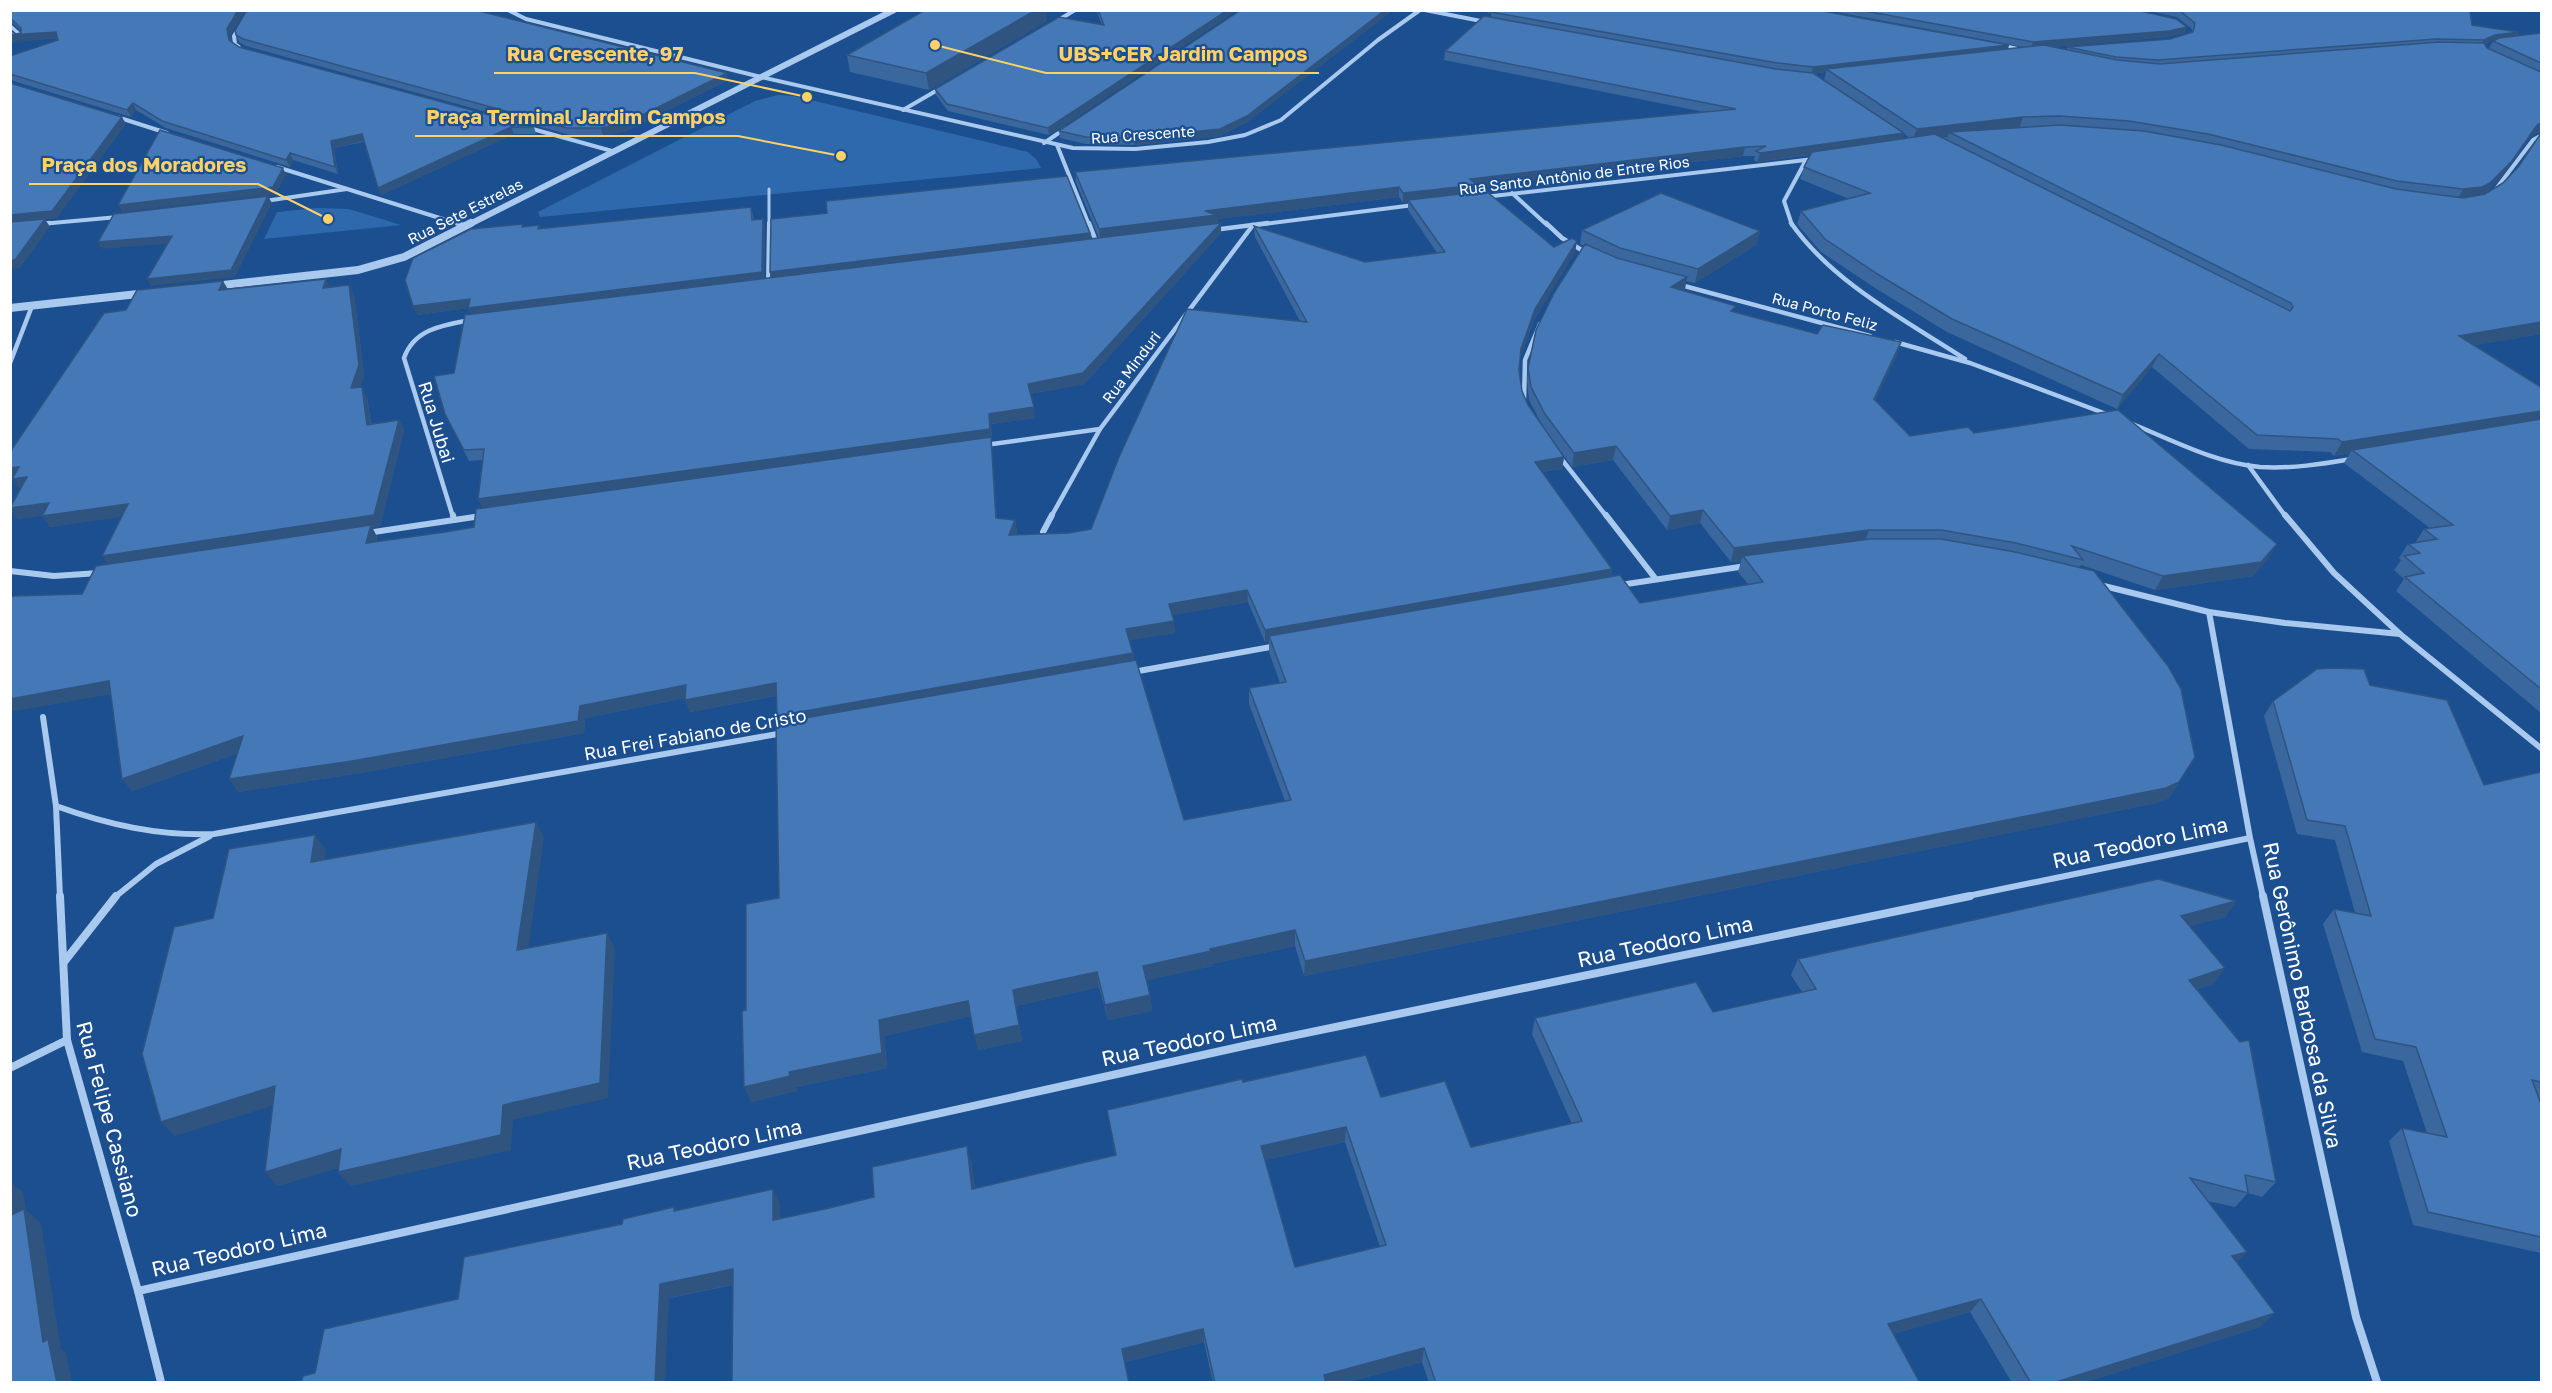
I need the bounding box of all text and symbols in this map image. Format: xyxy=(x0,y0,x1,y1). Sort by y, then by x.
callout: Rua Crescente, 97 xyxy=(494,35,695,73)
callout: UBS+CER Jardim Campos xyxy=(1046,35,1319,73)
text: Rua Crescente, 97 xyxy=(507,41,683,65)
text: UBS+CER Jardim Campos xyxy=(1059,41,1307,65)
callout: Praça Terminal Jardim Campos xyxy=(415,98,738,136)
text: Praça Terminal Jardim Campos xyxy=(426,104,726,128)
street label: Rua Crescente xyxy=(1090,121,1196,147)
callout: Praça dos Moradores xyxy=(29,146,258,184)
text: Praça dos Moradores xyxy=(42,152,246,176)
street label: Rua Santo Antônio de Entre Rios xyxy=(1458,152,1690,198)
street label: Rua Sete Estrelas xyxy=(404,174,526,248)
street label: Rua Porto Feliz xyxy=(1770,288,1880,334)
street label: Rua Minduri xyxy=(1098,327,1164,407)
street label: Rua Jubai xyxy=(414,378,460,466)
street label: Rua Frei Fabiano de Cristo xyxy=(582,704,808,764)
street label: Rua Teodoro Lima xyxy=(2050,811,2230,873)
street label: Rua Gerônimo Barbosa da Silva xyxy=(2258,839,2348,1151)
street label: Rua Teodoro Lima xyxy=(1575,910,1755,972)
street label: Rua Teodoro Lima xyxy=(1099,1009,1279,1071)
street label: Rua Felipe Cassiano xyxy=(71,1018,149,1220)
street label: Rua Teodoro Lima xyxy=(624,1113,804,1175)
street label: Rua Teodoro Lima xyxy=(149,1216,329,1282)

